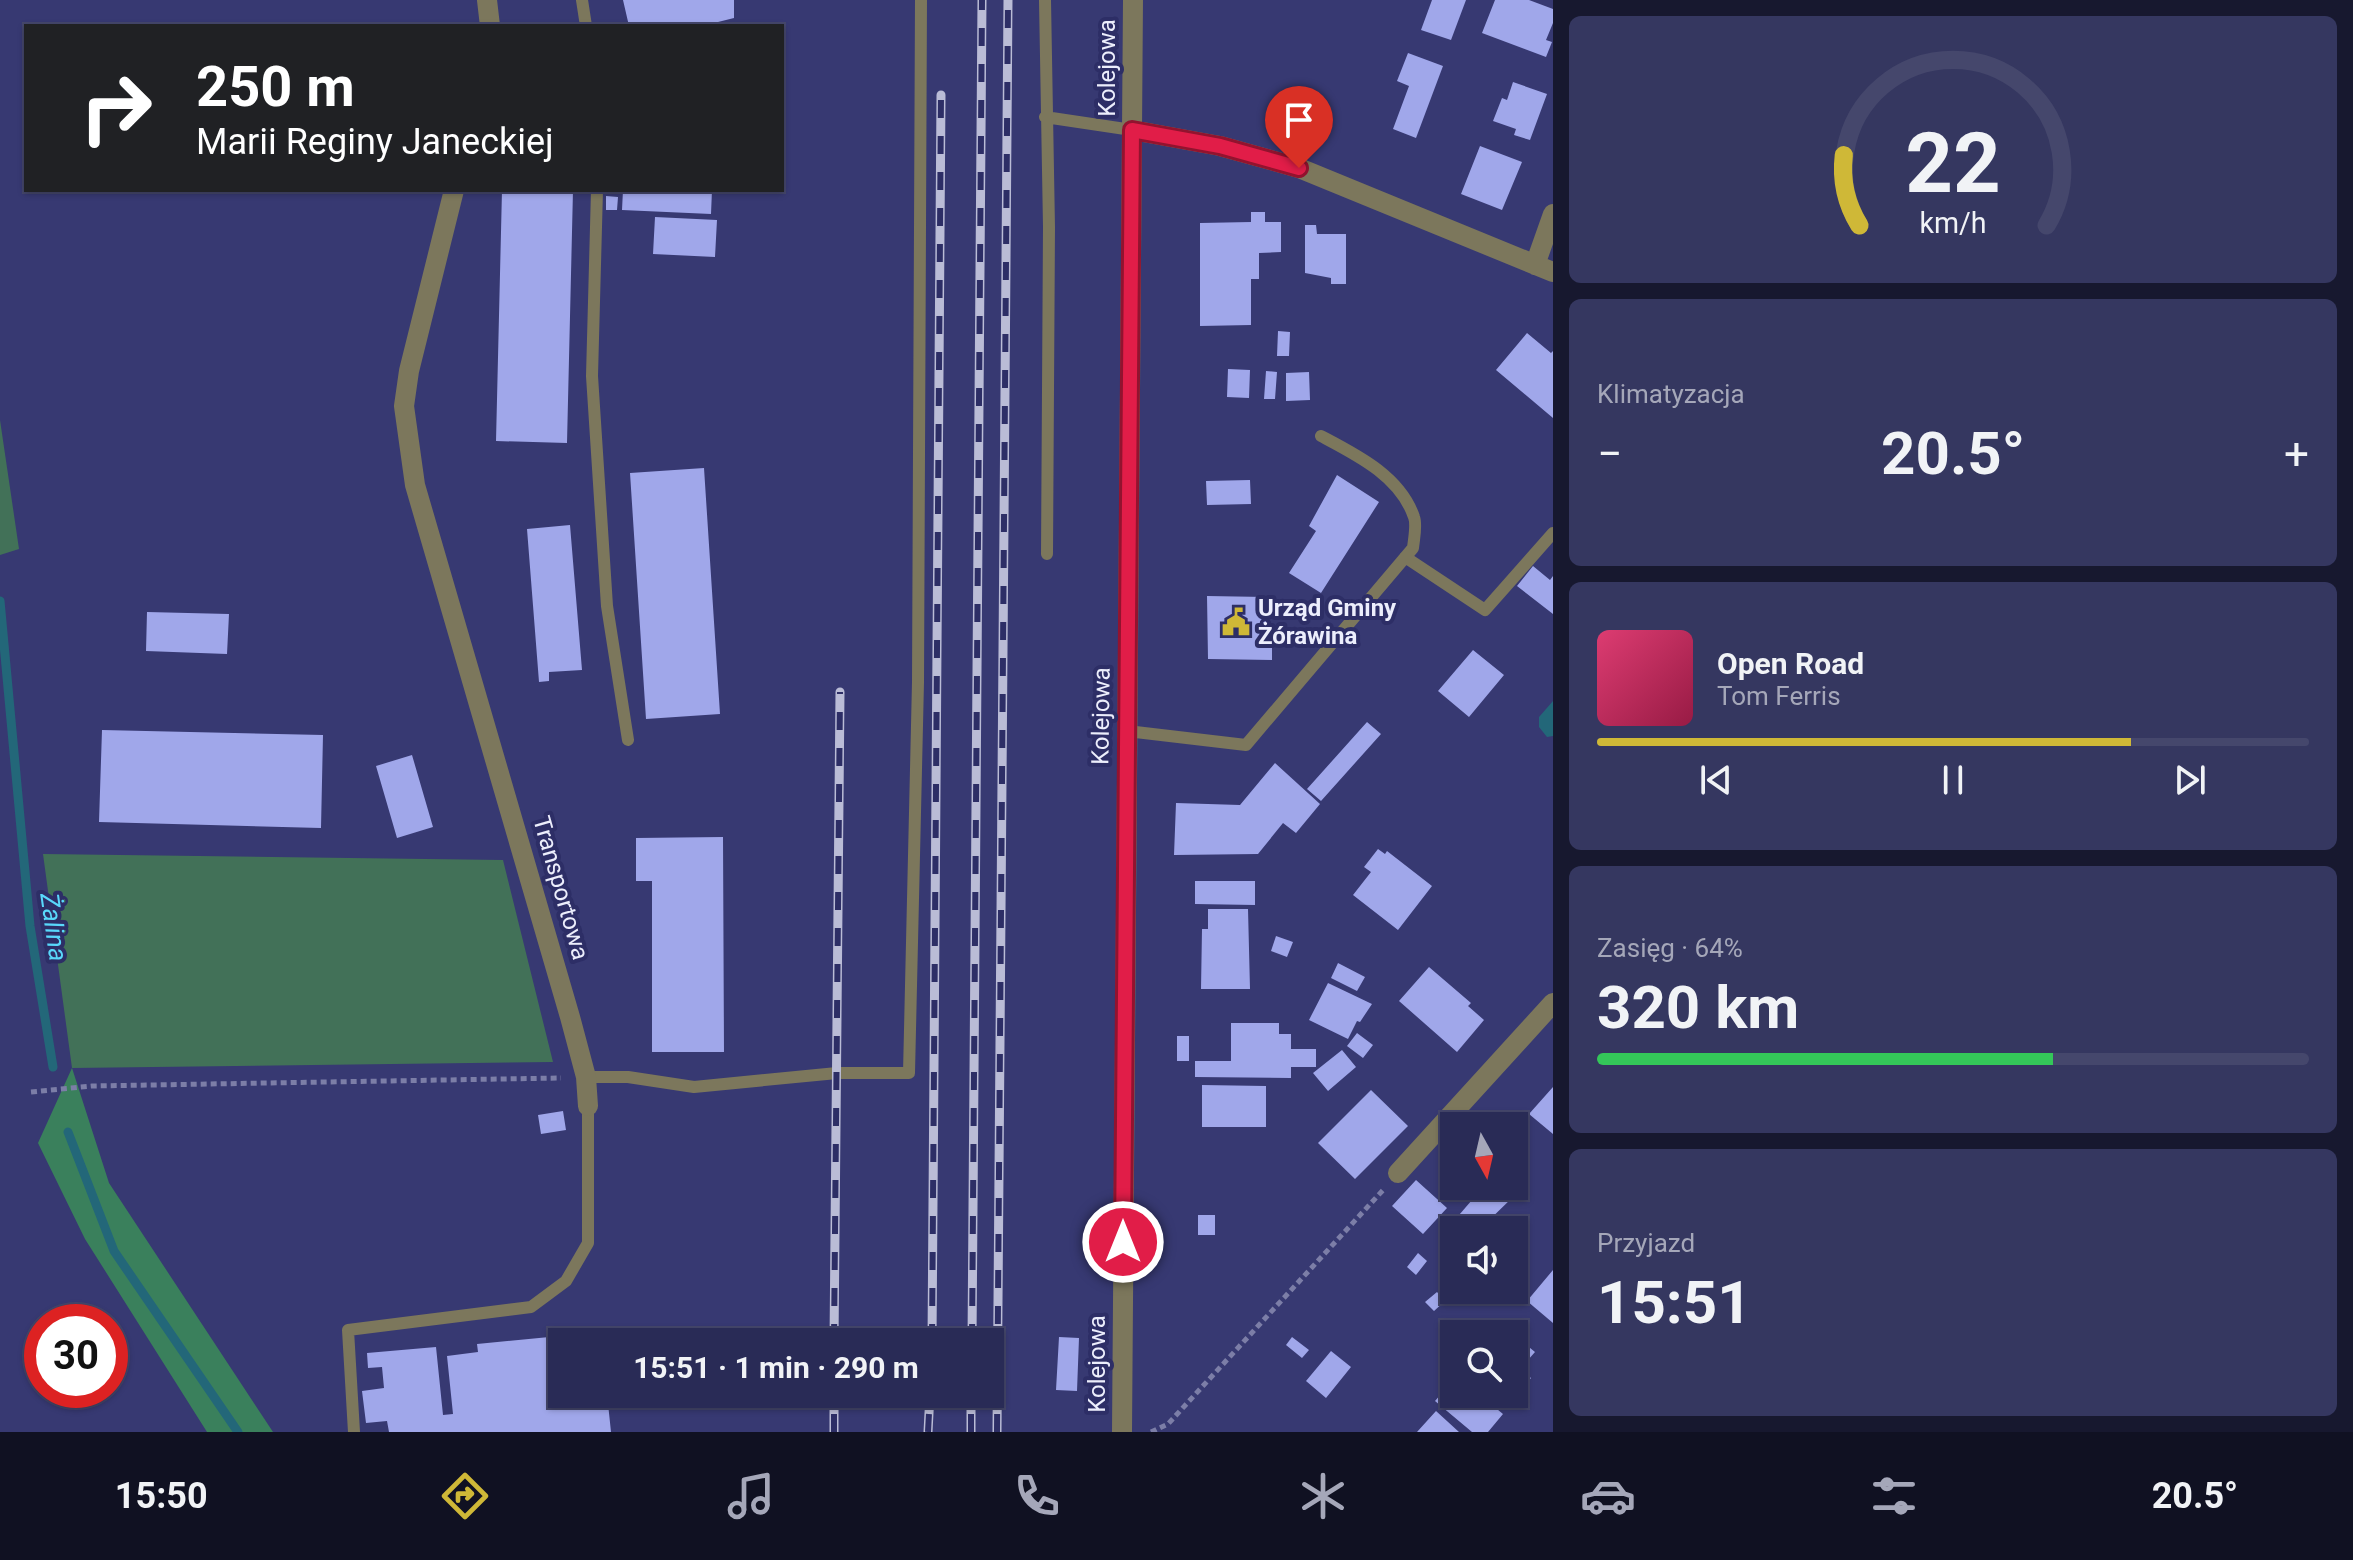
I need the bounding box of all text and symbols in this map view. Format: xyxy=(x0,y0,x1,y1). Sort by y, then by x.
street label: Kolejowa xyxy=(1093,19,1121,117)
text: 250 m xyxy=(196,54,355,120)
icon: right xyxy=(64,56,168,160)
pin xyxy=(1265,86,1333,168)
icon: arrive xyxy=(1277,98,1321,142)
text: 22 xyxy=(1905,114,2001,211)
text: Marii Reginy Janeckiej xyxy=(196,121,554,163)
text: km/h xyxy=(1919,206,1987,240)
text: Klimatyzacja xyxy=(1597,379,1745,409)
text: 20.5° xyxy=(1881,418,2025,489)
text: − xyxy=(1597,428,1622,480)
text: + xyxy=(2284,428,2309,480)
place label: Urząd Gminy Żórawina xyxy=(1258,594,1397,650)
public building icon: Urząd Gminy Żórawina xyxy=(1221,607,1251,637)
text: Open Road xyxy=(1717,646,1864,681)
street label: Kolejowa xyxy=(1086,667,1116,765)
text: Tom Ferris xyxy=(1717,681,1841,711)
icon: previous xyxy=(1694,758,1738,802)
icon: pause xyxy=(1931,758,1975,802)
icon: next xyxy=(2168,758,2212,802)
street label: Transportowa xyxy=(527,813,595,963)
water label: Żalina xyxy=(34,890,74,963)
text: Zasięg · 64% xyxy=(1597,933,1743,963)
text: 320 km xyxy=(1597,972,1799,1043)
north arrow xyxy=(1440,1112,1528,1200)
map controls xyxy=(1440,1112,1528,1408)
position arrow xyxy=(1081,1200,1165,1284)
button: sound xyxy=(1440,1216,1528,1304)
text: Przyjazd xyxy=(1597,1228,1695,1258)
text: 15:51 xyxy=(1597,1267,1752,1338)
speed limit sign: 30 xyxy=(24,1304,128,1408)
street label: Kolejowa xyxy=(1083,1315,1111,1413)
button: search xyxy=(1440,1320,1528,1408)
text: 15:51 · 1 min · 290 m xyxy=(633,1350,919,1385)
icon: directions xyxy=(437,1468,493,1524)
icon: music xyxy=(723,1468,779,1524)
icon: phone xyxy=(1009,1468,1065,1524)
icon: climate xyxy=(1295,1468,1351,1524)
icon: car xyxy=(1580,1468,1636,1524)
icon: filters xyxy=(1866,1468,1922,1524)
text: 15:50 xyxy=(115,1475,208,1517)
text: 20.5° xyxy=(2152,1475,2238,1517)

